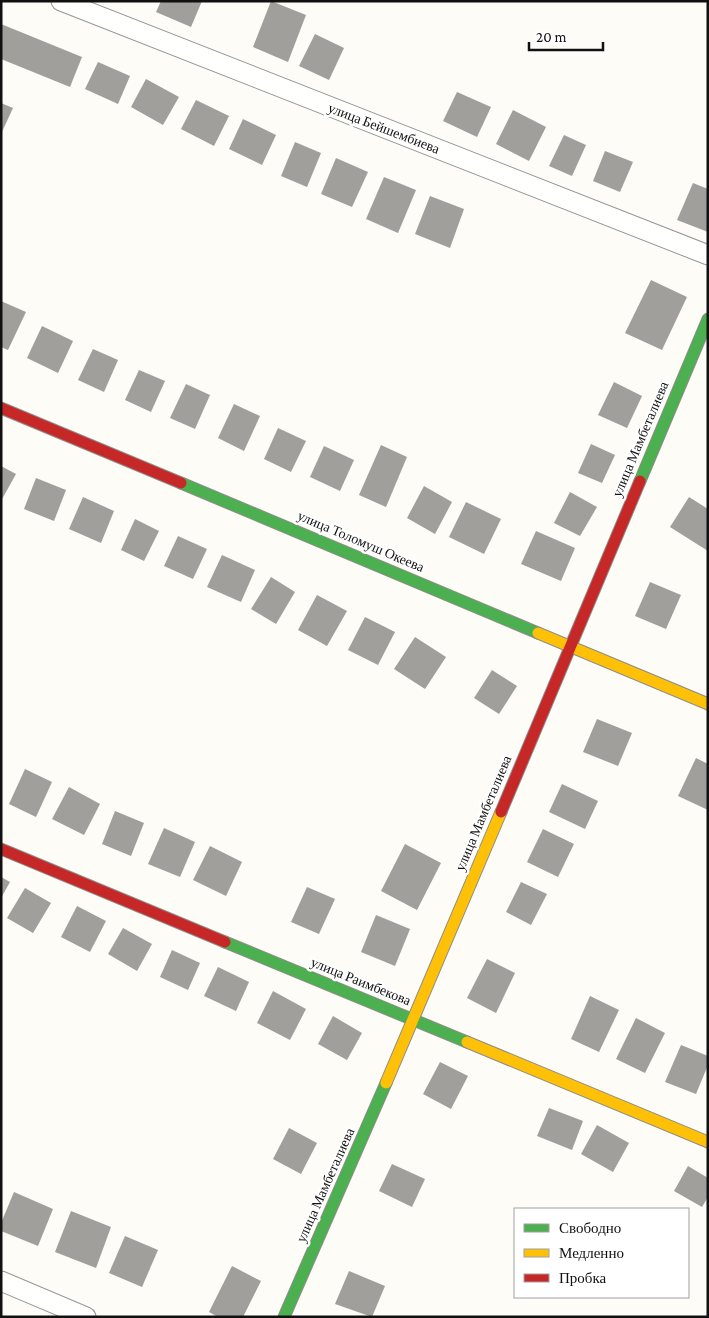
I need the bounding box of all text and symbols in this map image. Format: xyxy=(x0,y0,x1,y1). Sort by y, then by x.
scale bar xyxy=(529,20,603,52)
text: 20 m xyxy=(536,29,567,45)
street label: улица Бейшембиева xyxy=(326,99,443,157)
street label: улица Мамбеталиева xyxy=(608,378,672,499)
street label: улица Толомуш Океева xyxy=(295,507,428,575)
street label: улица Мамбеталиева xyxy=(451,752,515,873)
street label: улица Раимбекова xyxy=(309,954,414,1009)
street label: улица Мамбеталиева xyxy=(293,1124,358,1245)
legend xyxy=(514,1208,689,1298)
text: Свободно xyxy=(559,1220,621,1236)
text: Медленно xyxy=(559,1245,624,1261)
text: Пробка xyxy=(559,1270,607,1286)

